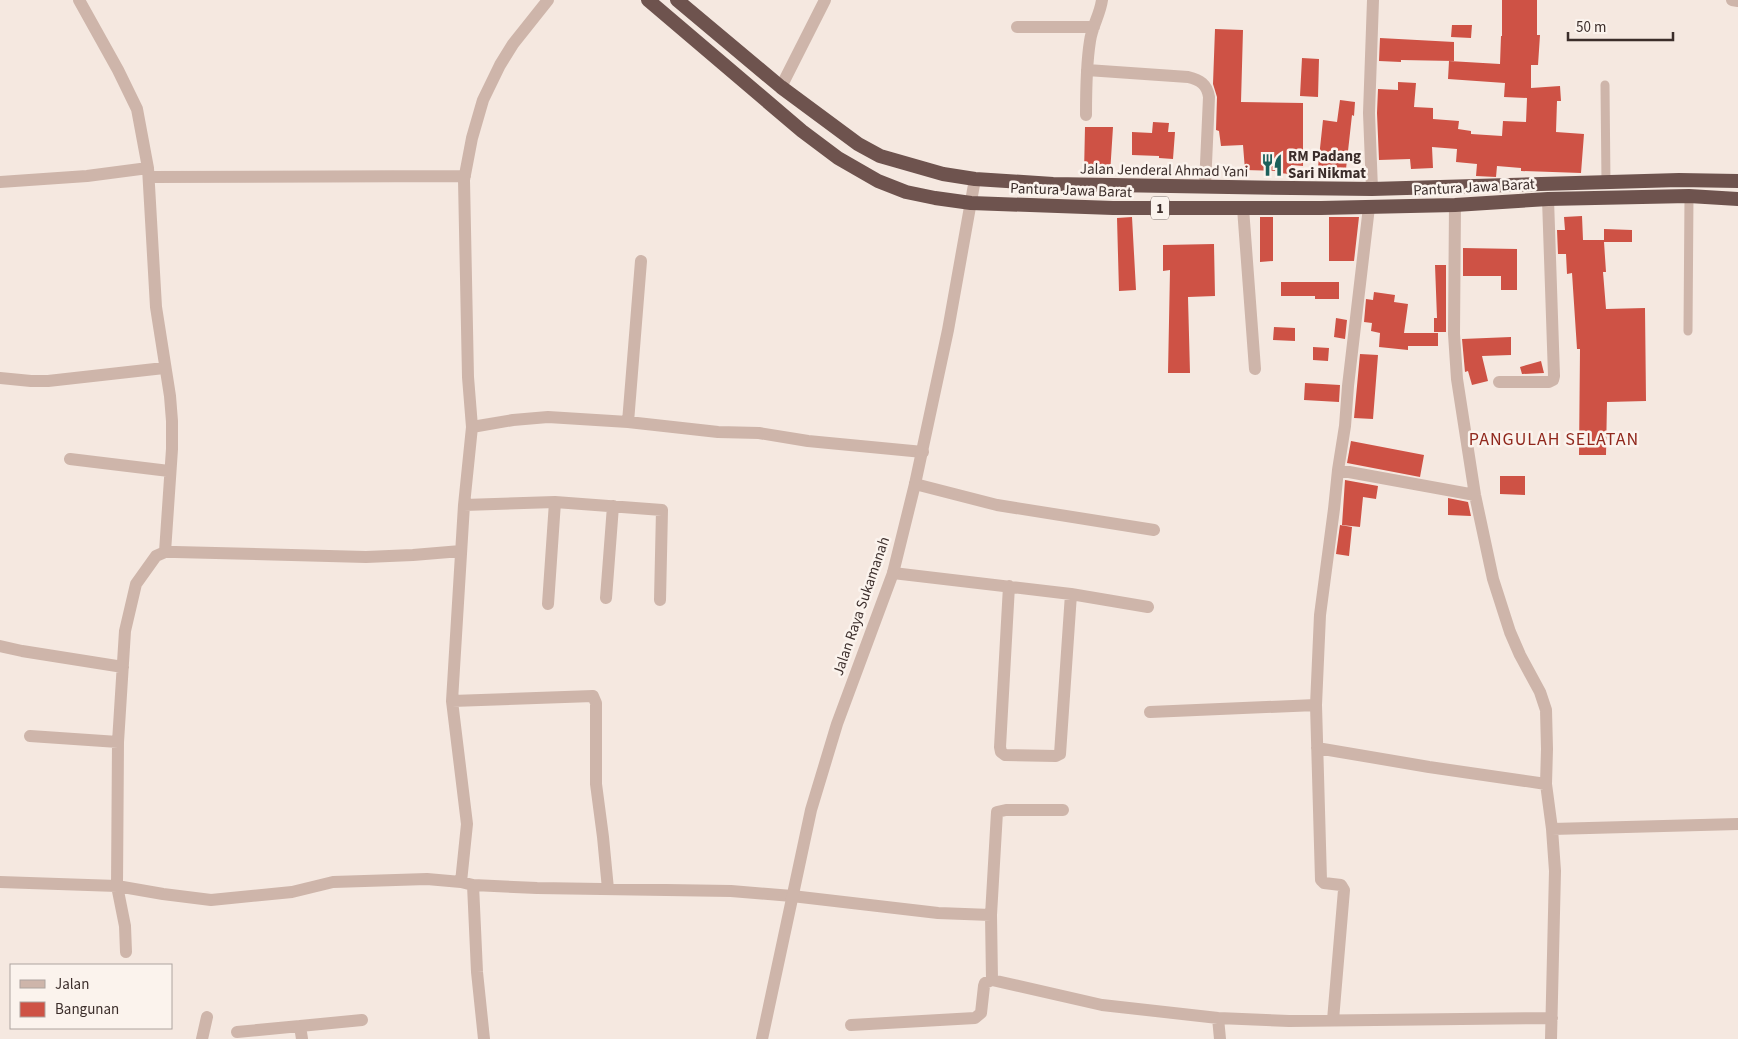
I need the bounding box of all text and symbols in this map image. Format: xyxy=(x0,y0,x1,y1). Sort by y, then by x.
scale bar xyxy=(1568,10,1673,42)
text: 50 m xyxy=(1576,17,1606,38)
place label: RM Padang Sari Nikmat xyxy=(1288,146,1366,184)
restaurant icon: RM Padang Sari Nikmat xyxy=(1259,152,1285,178)
street label: Jalan Jenderal Ahmad Yani xyxy=(1080,159,1248,182)
street label: Pantura Jawa Barat xyxy=(1413,174,1535,201)
street label: Pantura Jawa Barat xyxy=(1010,178,1132,203)
road number: 1 xyxy=(1151,197,1169,220)
district label: PANGULAH SELATAN xyxy=(1469,427,1639,452)
street label: Jalan Raya Sukamanah xyxy=(828,534,895,678)
legend xyxy=(10,964,172,1029)
text: Jalan xyxy=(55,974,89,995)
text: Bangunan xyxy=(55,999,119,1020)

